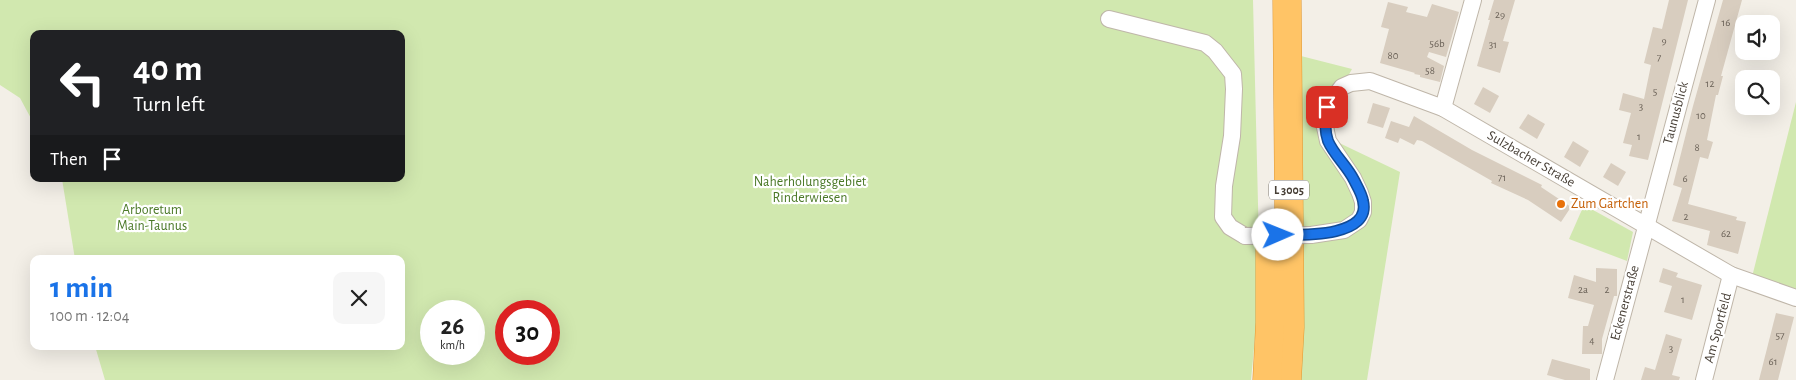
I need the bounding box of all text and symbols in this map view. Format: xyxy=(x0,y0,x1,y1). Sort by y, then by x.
house number: 29 xyxy=(1495,9,1505,20)
map controls xyxy=(1735,15,1780,115)
button: sound xyxy=(1735,15,1780,60)
house number: 16 xyxy=(1722,17,1730,28)
house number: 9 xyxy=(1661,35,1667,46)
house number: 56b xyxy=(1429,38,1445,49)
house number: 31 xyxy=(1489,39,1497,50)
icon: left xyxy=(50,50,115,115)
house number: 80 xyxy=(1387,50,1399,61)
text: 40 m xyxy=(133,52,202,87)
house number: 7 xyxy=(1657,52,1662,63)
house number: 58 xyxy=(1425,65,1435,76)
button: search xyxy=(1735,70,1780,115)
house number: 12 xyxy=(1706,78,1714,89)
street label: Taunusblick xyxy=(1661,79,1691,146)
pin xyxy=(1306,86,1348,128)
house number: 5 xyxy=(1653,86,1658,97)
text: Turn left xyxy=(133,93,205,115)
icon: arrive xyxy=(1313,93,1341,121)
house number: 3 xyxy=(1639,101,1644,112)
house number: 10 xyxy=(1696,110,1706,121)
street label: Sulzbacher Straße xyxy=(1485,128,1577,190)
house number: 1 xyxy=(1637,131,1641,142)
house number: 8 xyxy=(1694,142,1700,153)
icon: arrive xyxy=(98,145,126,173)
text: Then xyxy=(50,150,88,169)
house number: 71 xyxy=(1498,172,1506,183)
house number: 6 xyxy=(1682,173,1688,184)
park label: Naherholungsgebiet Rinderwiesen xyxy=(754,175,867,205)
road number: L 3005 xyxy=(1269,180,1309,200)
place label: Zum Gärtchen xyxy=(1571,197,1648,211)
marker: Zum Gärtchen xyxy=(1555,198,1567,210)
park label: Arboretum Main-Taunus xyxy=(117,203,187,233)
position arrow xyxy=(1251,208,1303,260)
house number: 2 xyxy=(1683,211,1689,222)
house number: 62 xyxy=(1721,228,1731,239)
street label: Eckenerstraße xyxy=(1608,264,1642,342)
button: close xyxy=(333,272,385,324)
text: 1 min xyxy=(50,273,113,303)
house number: 2a xyxy=(1578,284,1588,295)
house number: 2 xyxy=(1604,284,1610,295)
street label: Am Sportfeld xyxy=(1702,291,1734,365)
house number: 1 xyxy=(1681,294,1685,305)
speed limit sign: 30 xyxy=(495,300,560,365)
text: 100 m · 12:04 xyxy=(50,308,129,324)
text: 26 xyxy=(441,314,464,339)
house number: 57 xyxy=(1775,330,1785,341)
house number: 4 xyxy=(1589,335,1595,346)
text: km/h xyxy=(440,339,465,351)
house number: 3 xyxy=(1669,343,1674,354)
house number: 61 xyxy=(1769,356,1777,367)

